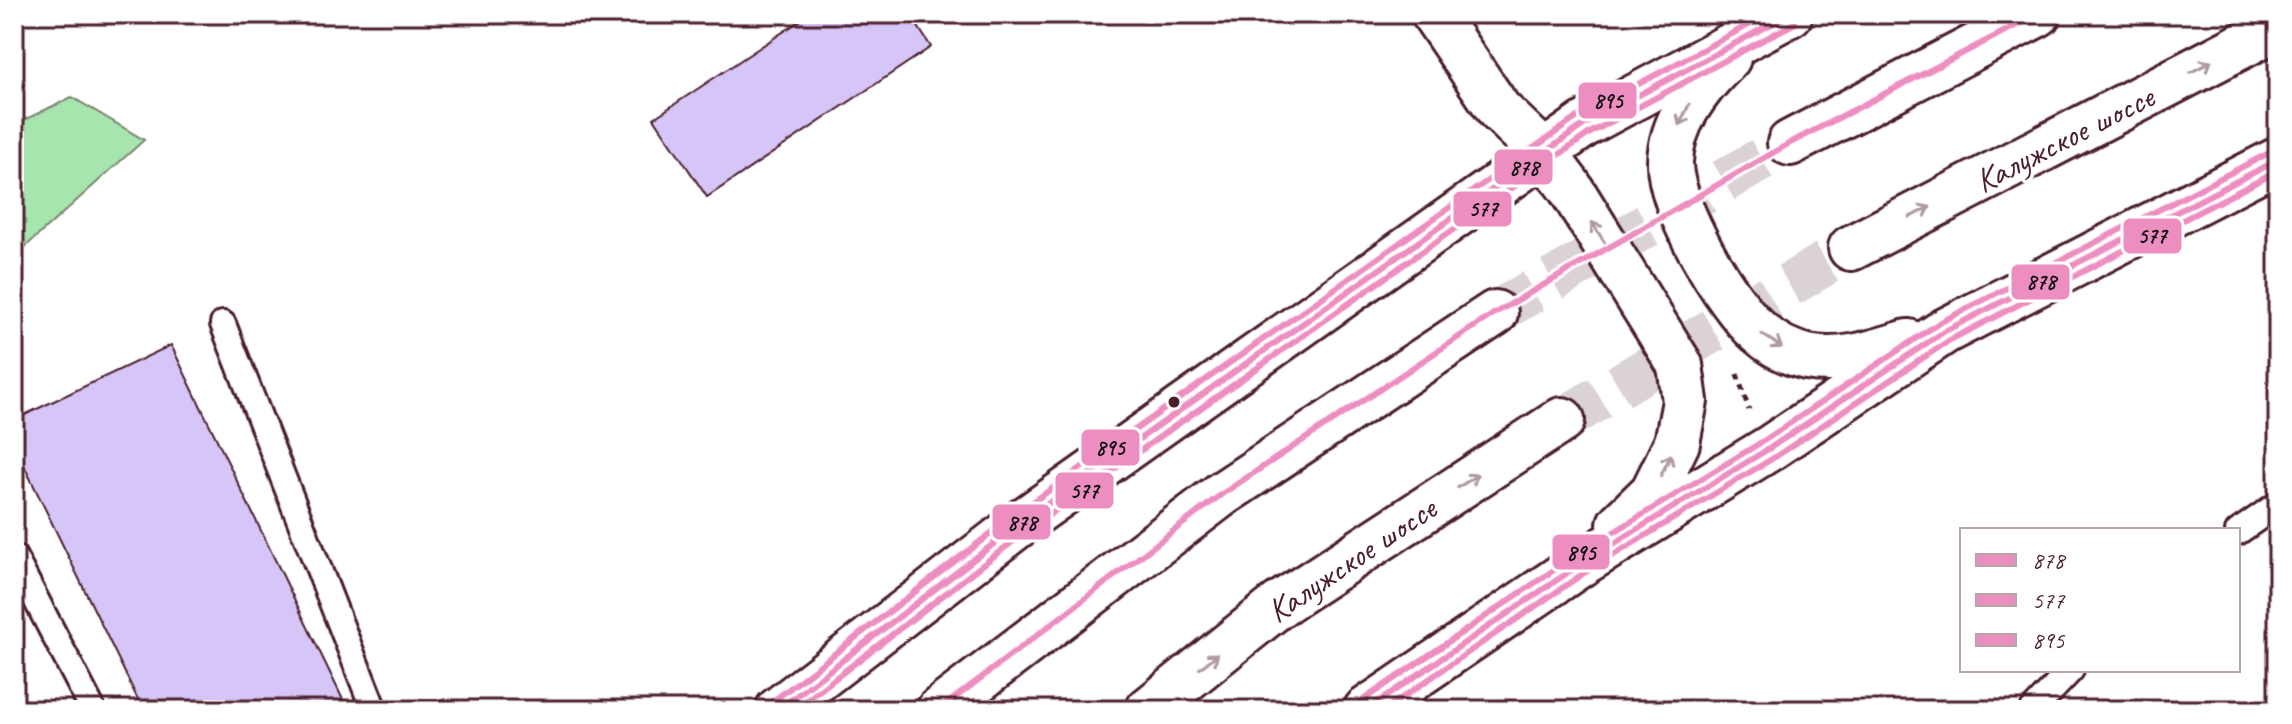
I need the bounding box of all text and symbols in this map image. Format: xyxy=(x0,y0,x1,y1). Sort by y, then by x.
one-way arrow xyxy=(2188,59,2212,75)
street label: Калужское шоссе xyxy=(1968,74,2163,202)
line badge: 895 xyxy=(1577,81,1638,120)
text: 895 xyxy=(1593,87,1625,115)
one-way arrow xyxy=(1676,103,1691,127)
line badge: 878 xyxy=(1493,148,1554,186)
text: 878 xyxy=(1509,154,1542,182)
line badge: 577 xyxy=(1452,190,1513,228)
text: 577 xyxy=(1468,195,1500,223)
one-way arrow xyxy=(1908,204,1932,220)
line badge: 577 xyxy=(2122,217,2183,255)
one-way arrow xyxy=(1589,221,1605,244)
text: 577 xyxy=(2137,222,2169,250)
line badge: 878 xyxy=(2010,263,2071,301)
text: 878 xyxy=(2026,268,2059,296)
one-way arrow xyxy=(1760,333,1782,349)
unlabelled marker xyxy=(1166,394,1182,410)
line badge: 895 xyxy=(1080,428,1141,467)
text: 895 xyxy=(1095,434,1127,462)
one-way arrow xyxy=(1659,454,1674,478)
line badge: 577 xyxy=(1054,471,1115,510)
one-way arrow xyxy=(1456,473,1479,489)
text: 577 xyxy=(1069,477,1101,505)
street label: Калужское шоссе xyxy=(1258,486,1446,632)
line badge: 878 xyxy=(991,503,1052,541)
text: 878 xyxy=(1007,509,1040,537)
legend xyxy=(1960,528,2240,672)
line badge: 895 xyxy=(1551,533,1611,571)
text: 895 xyxy=(1566,539,1598,567)
text: 878 xyxy=(2032,545,2067,575)
text: 577 xyxy=(2032,585,2066,615)
text: 895 xyxy=(2032,625,2066,655)
one-way arrow xyxy=(1198,652,1219,670)

